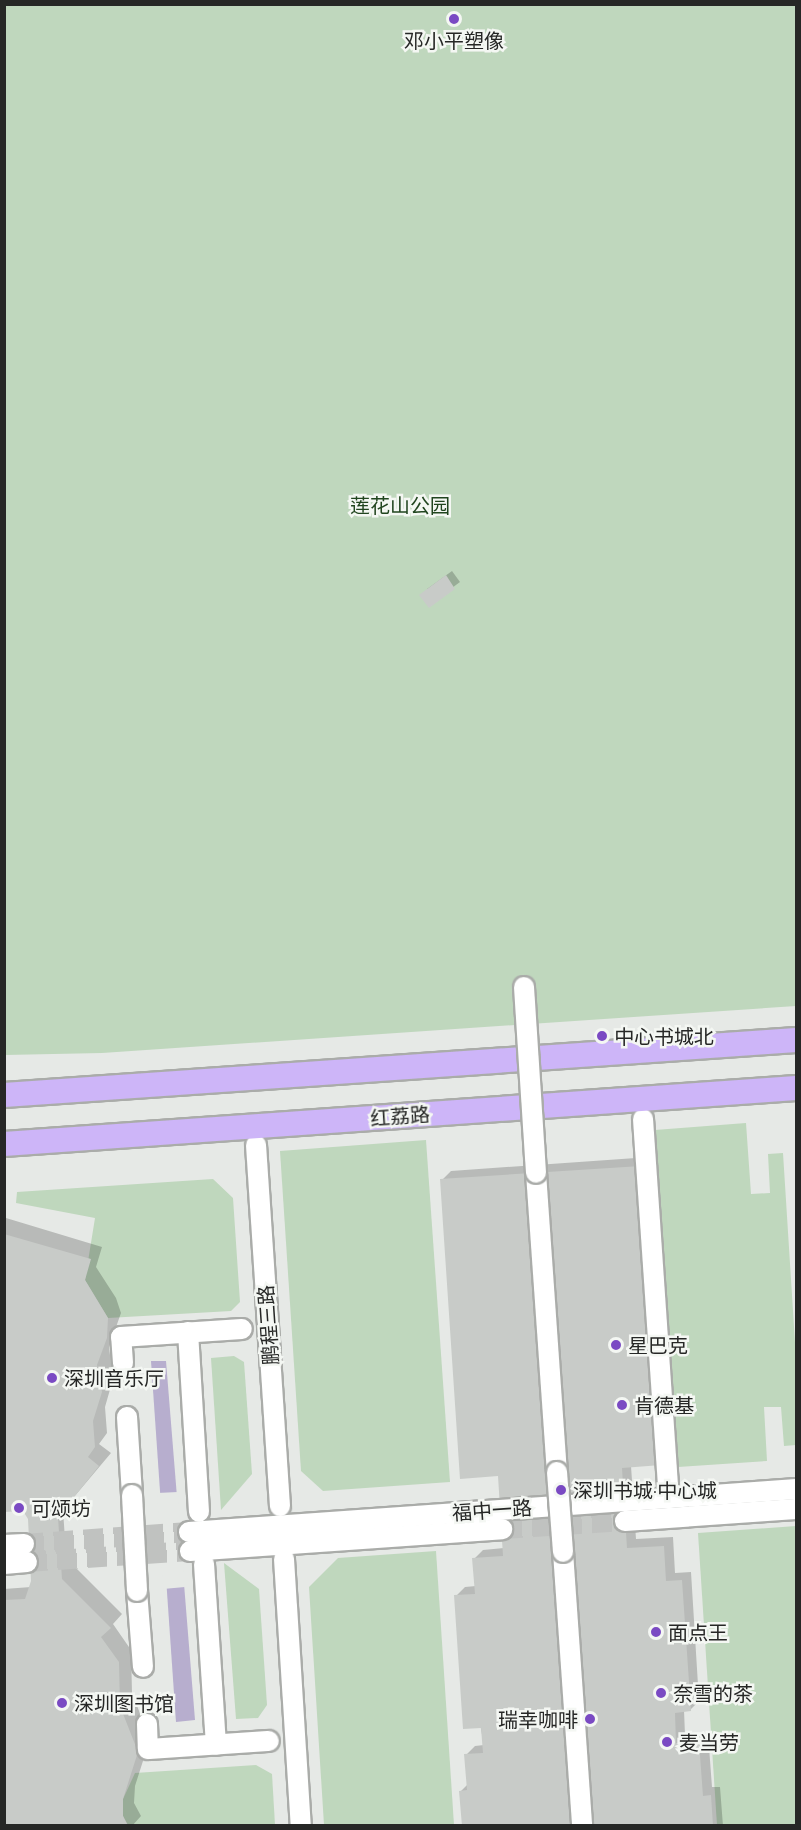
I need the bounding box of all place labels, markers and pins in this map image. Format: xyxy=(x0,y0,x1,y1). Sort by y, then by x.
marker: 邓小平塑像 xyxy=(447,12,461,26)
place label: 邓小平塑像 xyxy=(404,28,504,52)
place label: 中心书城北 xyxy=(614,1024,714,1048)
marker: 中心书城北 xyxy=(595,1029,609,1043)
place label: 星巴克 xyxy=(628,1333,688,1357)
marker: 星巴克 xyxy=(609,1338,623,1352)
place label: 深圳音乐厅 xyxy=(64,1366,164,1390)
marker: 深圳音乐厅 xyxy=(45,1371,59,1385)
place label: 肯德基 xyxy=(634,1393,694,1417)
marker: 肯德基 xyxy=(615,1398,629,1412)
place label: 深圳书城·中心城 xyxy=(573,1478,717,1502)
marker: 深圳书城·中心城 xyxy=(554,1483,568,1497)
place label: 可颂坊 xyxy=(31,1496,91,1520)
marker: 可颂坊 xyxy=(12,1501,26,1515)
place label: 面点王 xyxy=(668,1620,728,1644)
marker: 面点王 xyxy=(649,1625,663,1639)
place label: 奈雪的茶 xyxy=(673,1681,753,1705)
marker: 奈雪的茶 xyxy=(654,1686,668,1700)
place label: 深圳图书馆 xyxy=(74,1691,174,1715)
marker: 深圳图书馆 xyxy=(55,1696,69,1710)
place label: 瑞幸咖啡 xyxy=(498,1707,578,1731)
marker: 瑞幸咖啡 xyxy=(583,1712,597,1726)
place label: 麦当劳 xyxy=(679,1730,739,1754)
marker: 麦当劳 xyxy=(660,1735,674,1749)

